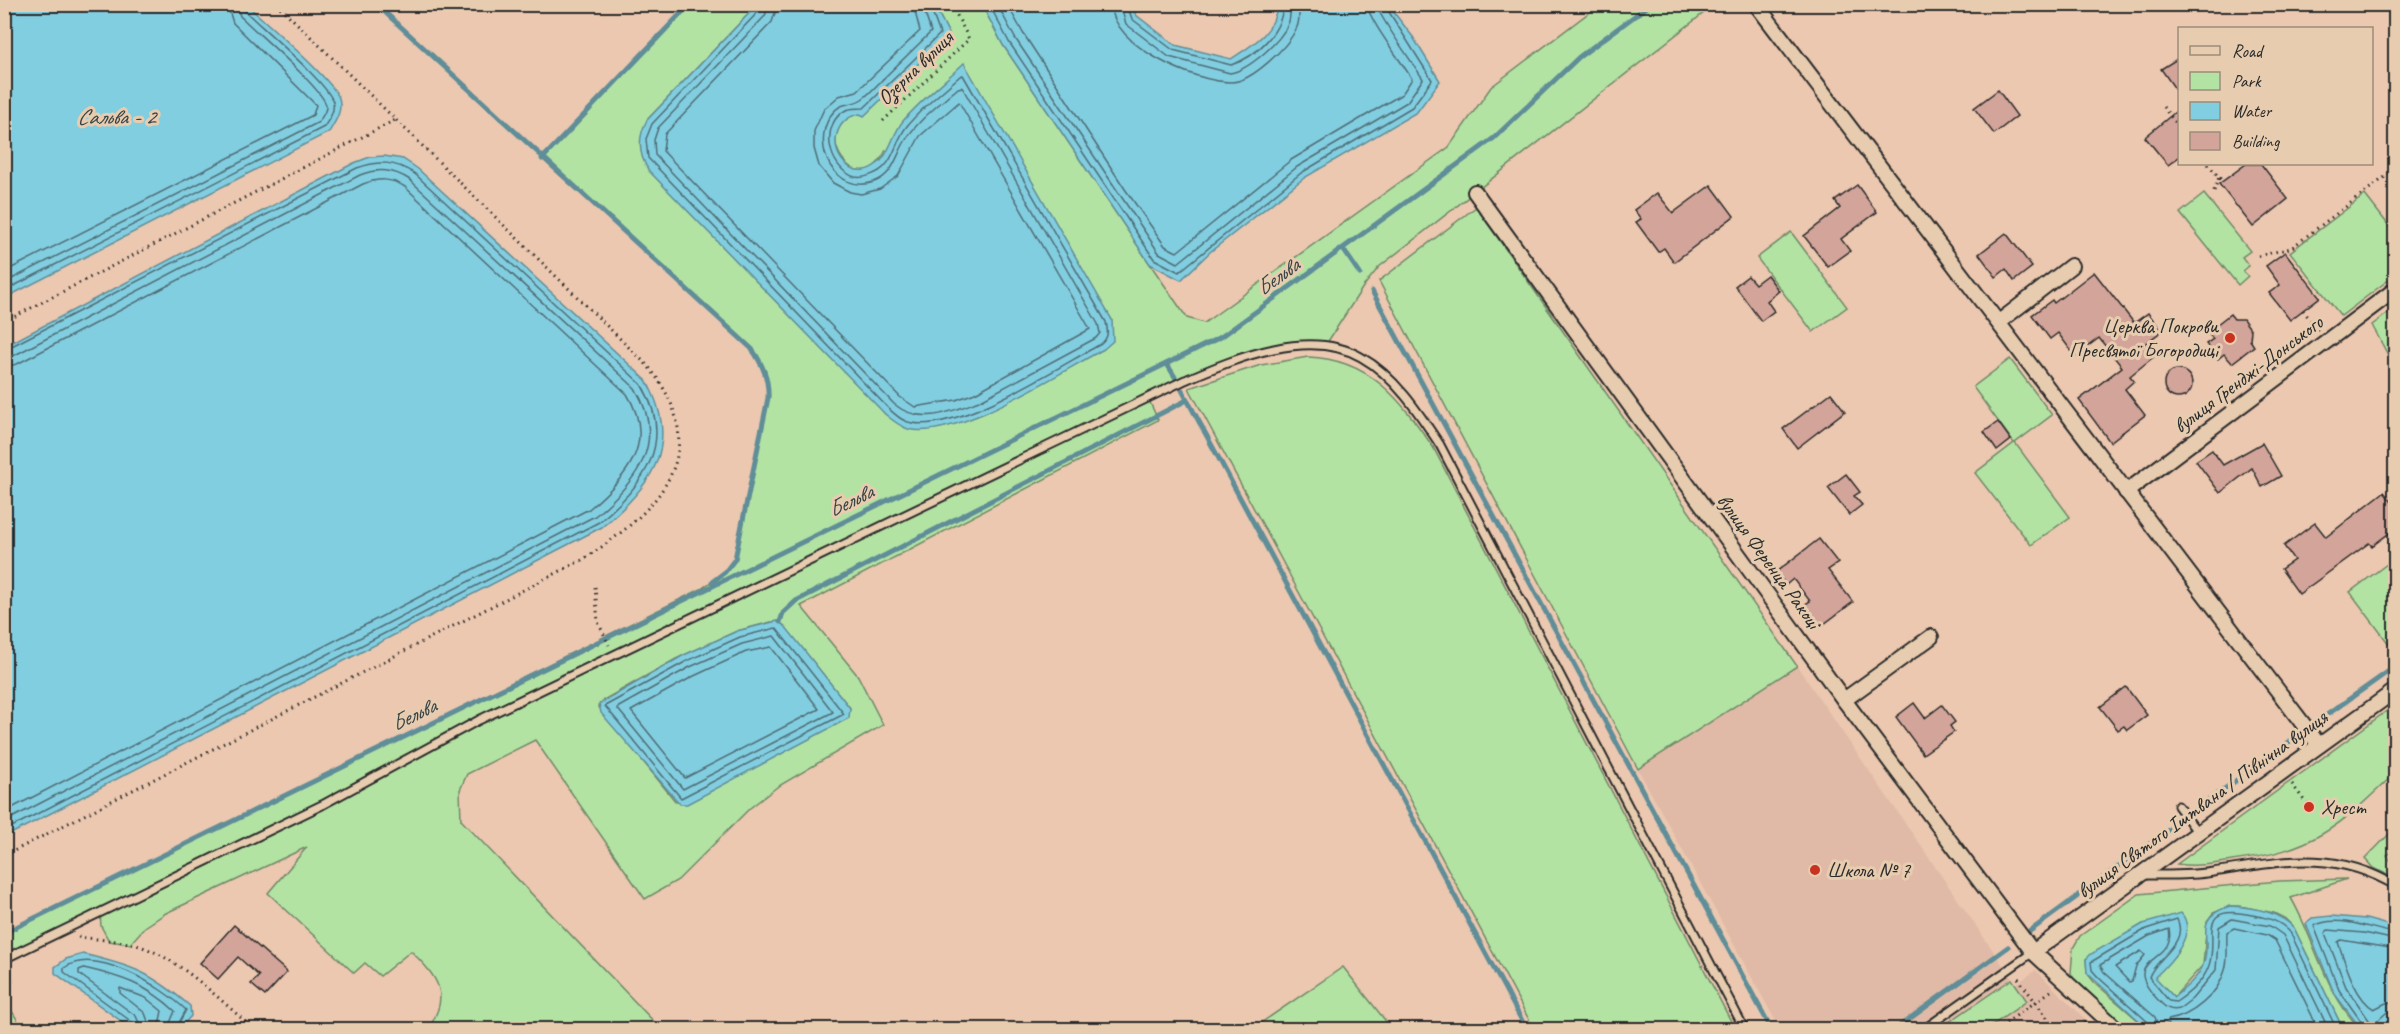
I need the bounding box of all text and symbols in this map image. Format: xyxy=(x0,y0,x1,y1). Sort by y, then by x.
street label: Озерна вулиця xyxy=(872,24,960,111)
legend xyxy=(2178,27,2373,165)
text: Road xyxy=(2232,40,2265,62)
text: Park xyxy=(2232,70,2262,92)
text: Water xyxy=(2232,100,2273,122)
water label: Сальва - 2 xyxy=(77,103,158,131)
text: Building xyxy=(2232,130,2281,152)
water label: Бельва xyxy=(1250,250,1307,302)
street label: вулиця Гренджі-Донського xyxy=(2168,308,2329,439)
place label: Церква Покрови Пресвятої Богородиці xyxy=(2069,313,2221,363)
marker: Церква Покрови Пресвятої Богородиці xyxy=(2223,331,2237,345)
water label: Бельва xyxy=(823,477,880,524)
street label: вулиця Ференца Ракоці xyxy=(1711,488,1829,636)
water label: Бельва xyxy=(386,691,443,738)
street label: вулиця Святого Іштвана / Північна вулиця xyxy=(2071,703,2334,904)
place label: Хрест xyxy=(2321,794,2367,820)
marker: Хрест xyxy=(2302,800,2316,814)
place label: Школа № 7 xyxy=(1827,857,1912,883)
marker: Школа № 7 xyxy=(1808,863,1822,877)

